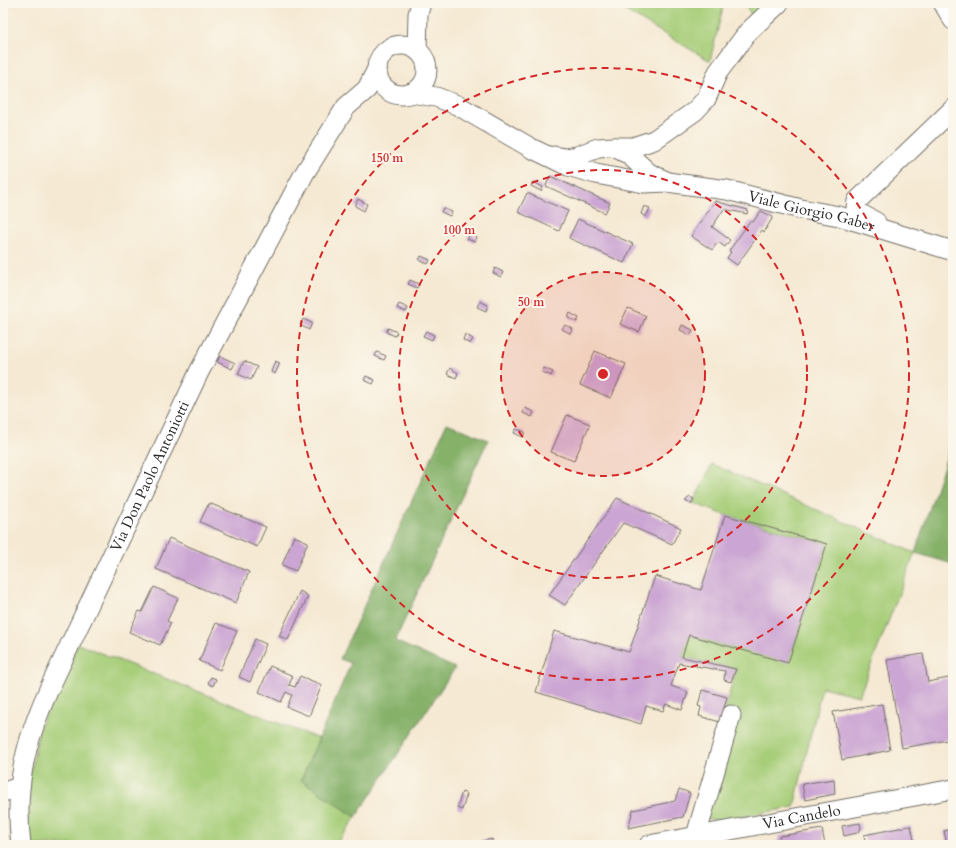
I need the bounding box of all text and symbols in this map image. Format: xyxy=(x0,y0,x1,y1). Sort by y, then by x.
text: 150 m xyxy=(371,150,404,166)
street label: Viale Giorgio Gaber xyxy=(746,186,878,236)
text: 100 m xyxy=(443,222,476,238)
text: 50 m xyxy=(518,294,545,310)
centre of rings xyxy=(596,367,610,381)
street label: Via Don Paolo Antoniotti xyxy=(105,398,194,555)
street label: Via Candelo xyxy=(761,800,842,834)

